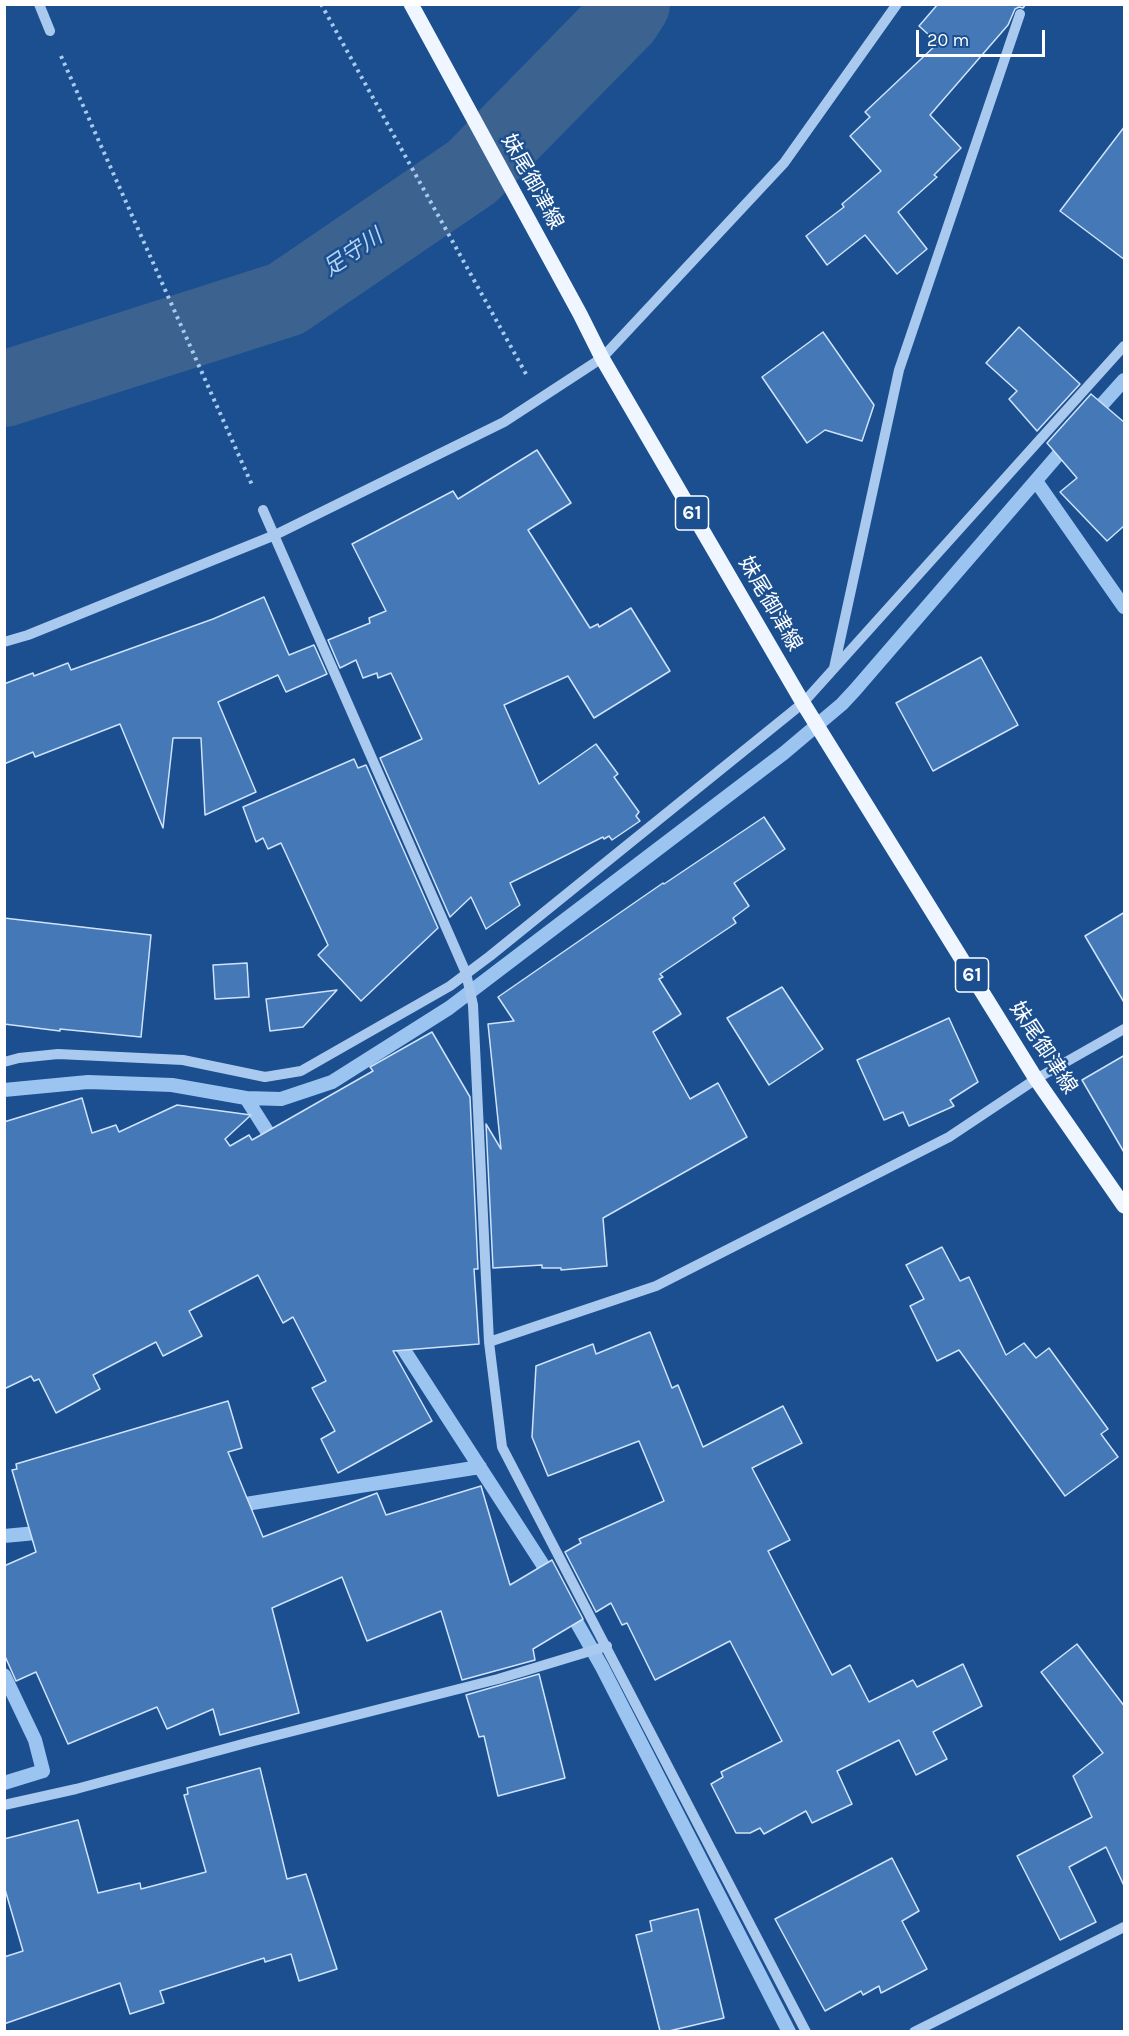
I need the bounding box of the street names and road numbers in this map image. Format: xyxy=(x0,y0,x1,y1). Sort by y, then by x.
street label: 妹尾御津線 xyxy=(496,130,568,234)
road number: 61 xyxy=(676,496,708,530)
street label: 妹尾御津線 xyxy=(733,552,807,656)
road number: 61 xyxy=(956,958,988,992)
street label: 妹尾御津線 xyxy=(1004,997,1082,1099)

